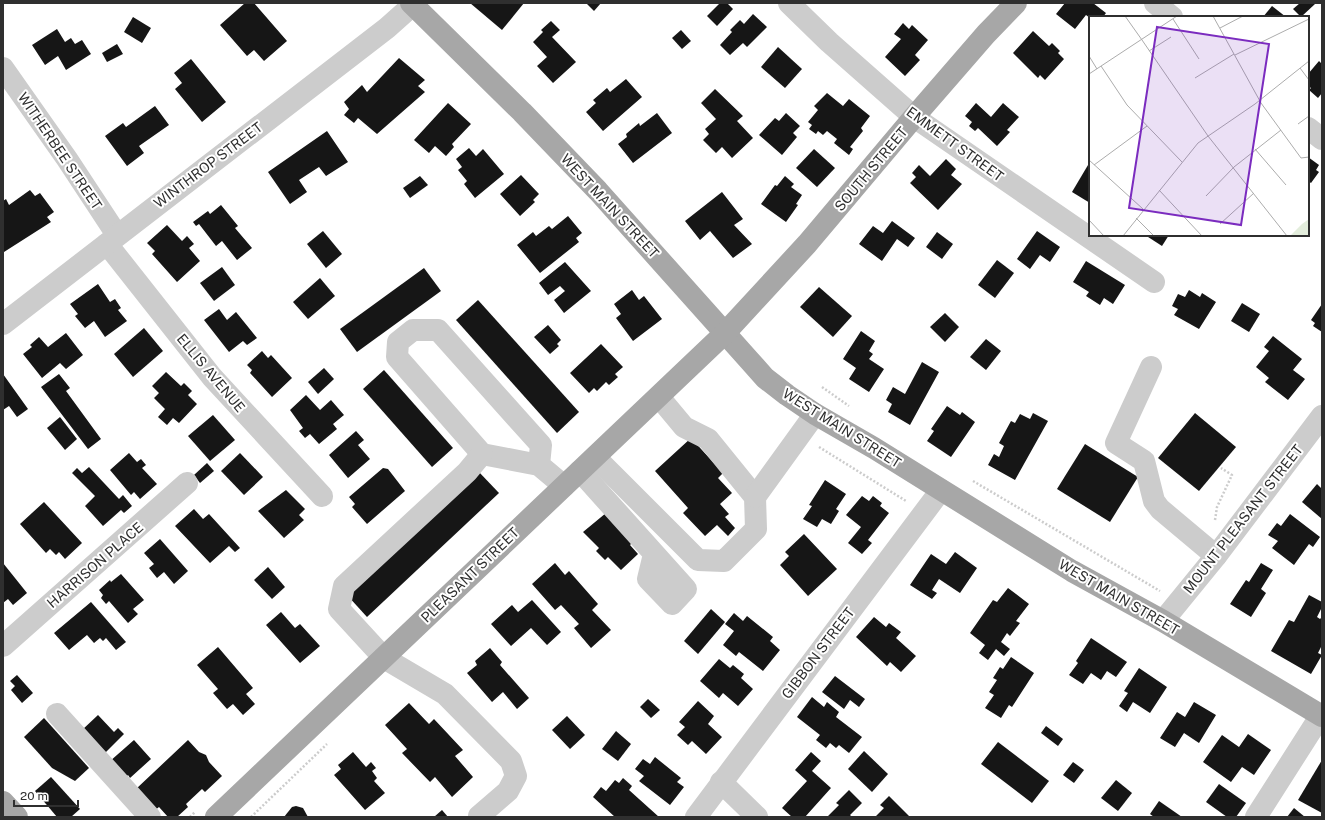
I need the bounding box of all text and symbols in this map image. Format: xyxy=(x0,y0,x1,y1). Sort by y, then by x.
inset map xyxy=(1089,16,1309,236)
street label: WITHERBEE STREET xyxy=(15,89,105,213)
street label: EMMETT STREET xyxy=(903,103,1007,185)
street label: WINTHROP STREET xyxy=(151,119,265,211)
street label: SOUTH STREET xyxy=(831,124,911,214)
street label: WEST MAIN STREET xyxy=(558,151,662,261)
street label: ELLIS AVENUE xyxy=(174,331,248,415)
street label: WEST MAIN STREET xyxy=(780,385,904,471)
street label: MOUNT PLEASANT STREET xyxy=(1180,442,1306,596)
street label: HARRISON PLACE xyxy=(44,519,146,611)
street label: PLEASANT STREET xyxy=(418,524,522,626)
street label: WEST MAIN STREET xyxy=(1056,556,1182,638)
street label: GIBBON STREET xyxy=(778,604,858,702)
scale bar xyxy=(14,782,78,808)
text: 20 m xyxy=(20,789,48,803)

